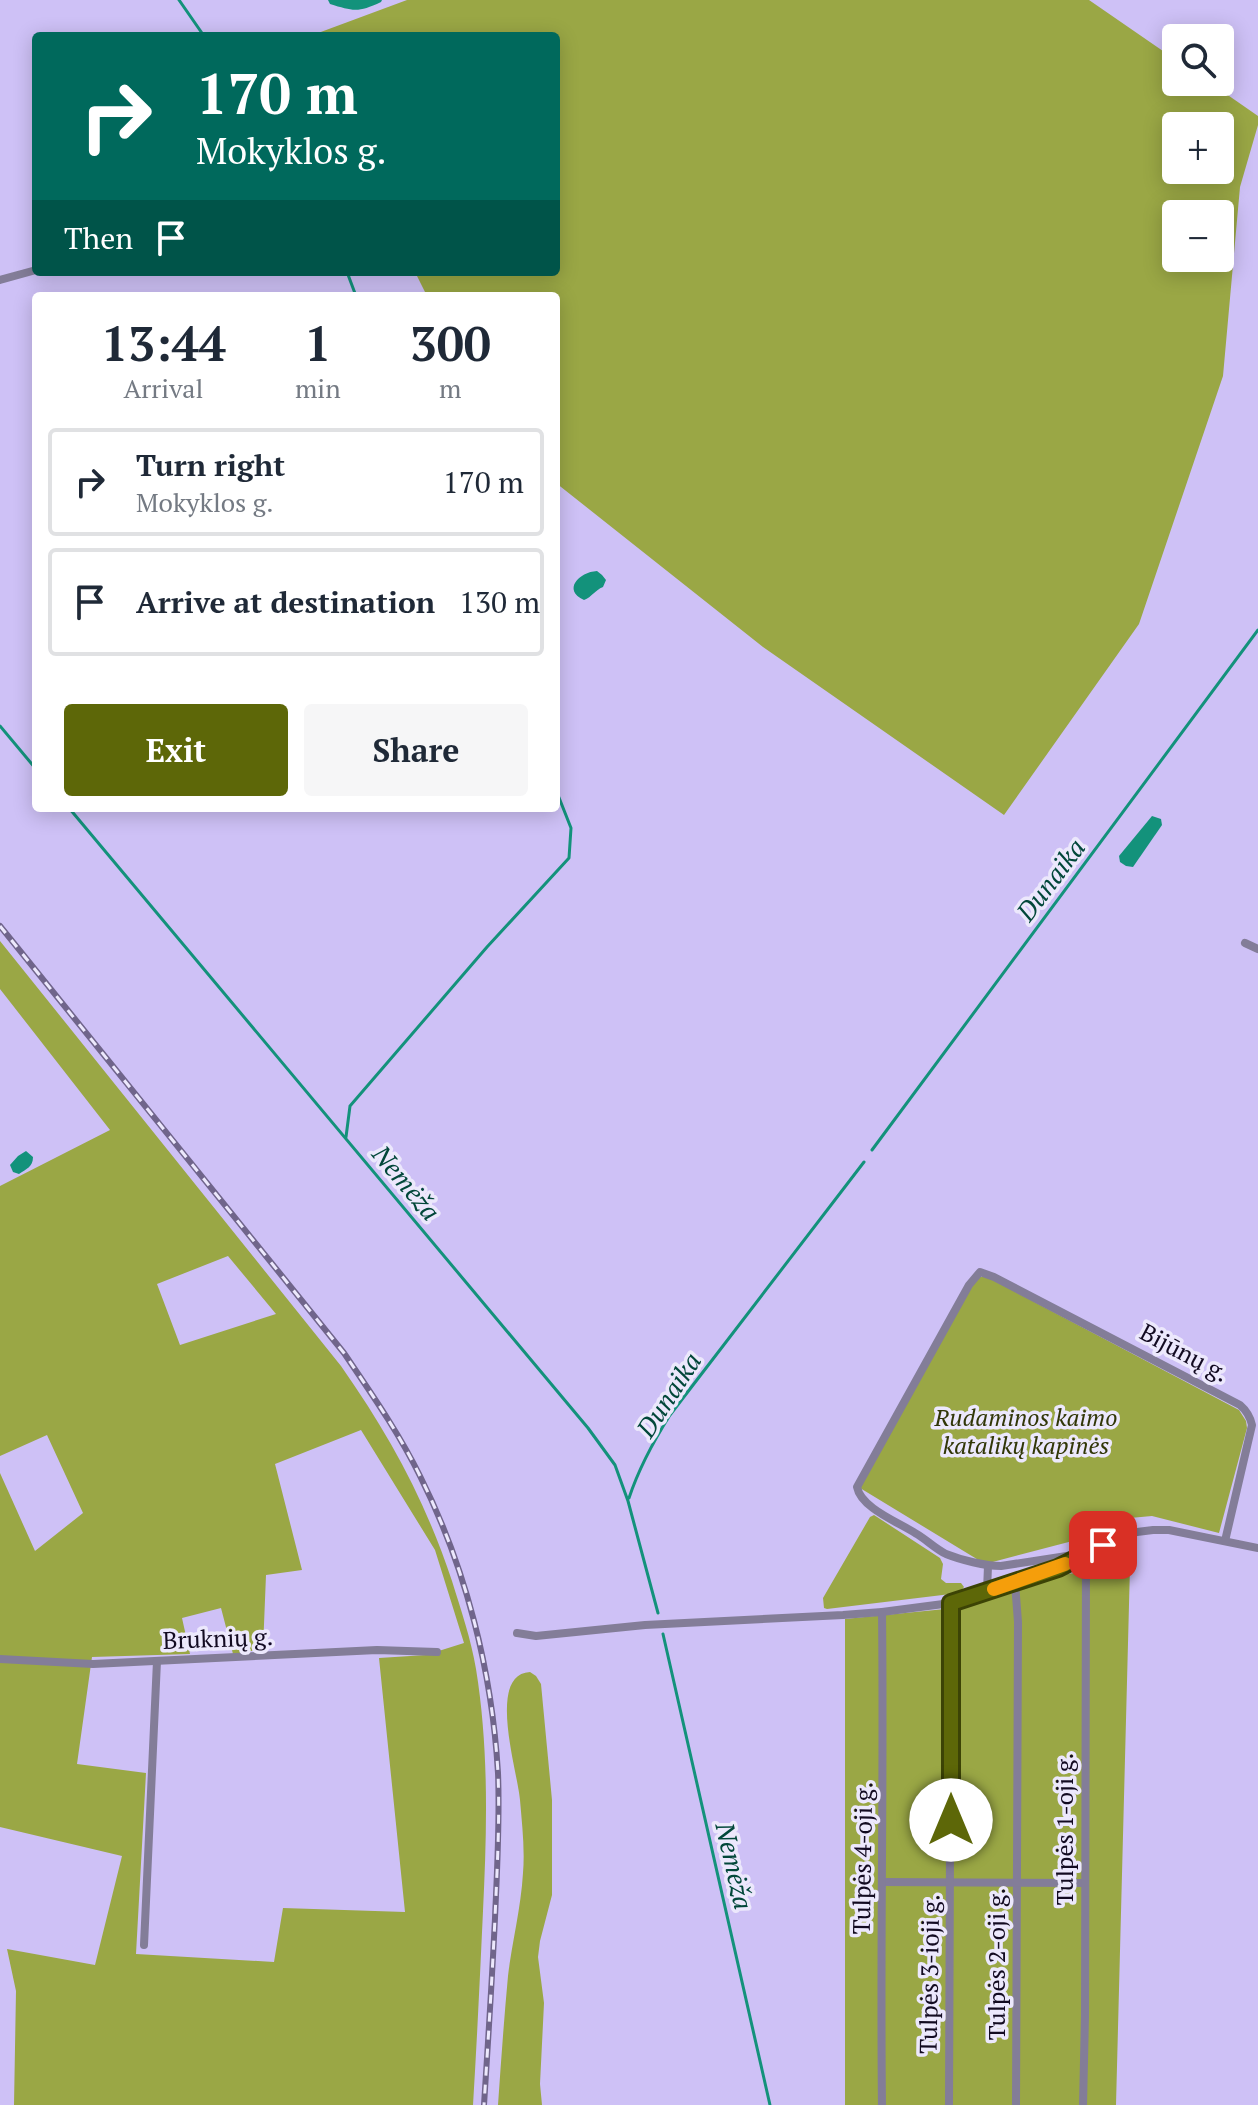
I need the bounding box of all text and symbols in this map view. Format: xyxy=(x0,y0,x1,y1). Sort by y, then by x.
map controls xyxy=(1162,24,1234,272)
button: search xyxy=(1162,24,1234,96)
text: 170 m xyxy=(196,56,358,130)
icon: right xyxy=(64,64,168,168)
button: + xyxy=(1162,112,1234,184)
text: Mokyklos g. xyxy=(196,127,387,174)
button: − xyxy=(1162,200,1234,272)
icon: arrive xyxy=(149,216,193,260)
text: Then xyxy=(64,218,133,258)
text: 13:44 xyxy=(101,311,226,375)
text: 1 xyxy=(304,311,331,375)
text: 300 xyxy=(410,311,491,375)
text: Arrival xyxy=(124,371,203,405)
text: min xyxy=(295,371,341,405)
text: m xyxy=(439,371,462,405)
text: Turn right xyxy=(136,445,285,485)
icon: right xyxy=(68,460,112,504)
text: 170 m xyxy=(443,462,524,502)
text: Mokyklos g. xyxy=(136,485,274,519)
icon: arrive xyxy=(68,580,112,624)
text: Arrive at destination xyxy=(136,582,435,622)
text: 130 m xyxy=(459,582,540,622)
button: Exit xyxy=(64,704,288,796)
button: Share xyxy=(304,704,528,796)
water label: Dunaika xyxy=(1008,831,1092,928)
water label: Nemėža xyxy=(365,1137,448,1227)
street label: Bijūnų g. xyxy=(1135,1315,1234,1389)
water label: Dunaika xyxy=(628,1346,708,1444)
park label: Rudaminos kaimo katalikų kapinės xyxy=(933,1401,1118,1461)
pin xyxy=(1069,1511,1137,1579)
icon: arrive xyxy=(1081,1523,1125,1567)
street label: Bruknių g. xyxy=(162,1620,274,1656)
street label: Tulpės 1-oji g. xyxy=(1048,1753,1080,1905)
position arrow xyxy=(909,1778,993,1862)
street label: Tulpės 4-oji g. xyxy=(845,1781,879,1935)
water label: Nemėža xyxy=(708,1818,761,1913)
street label: Tulpės 2-oji g. xyxy=(980,1888,1012,2040)
street label: Tulpės 3-ioji g. xyxy=(912,1894,946,2054)

